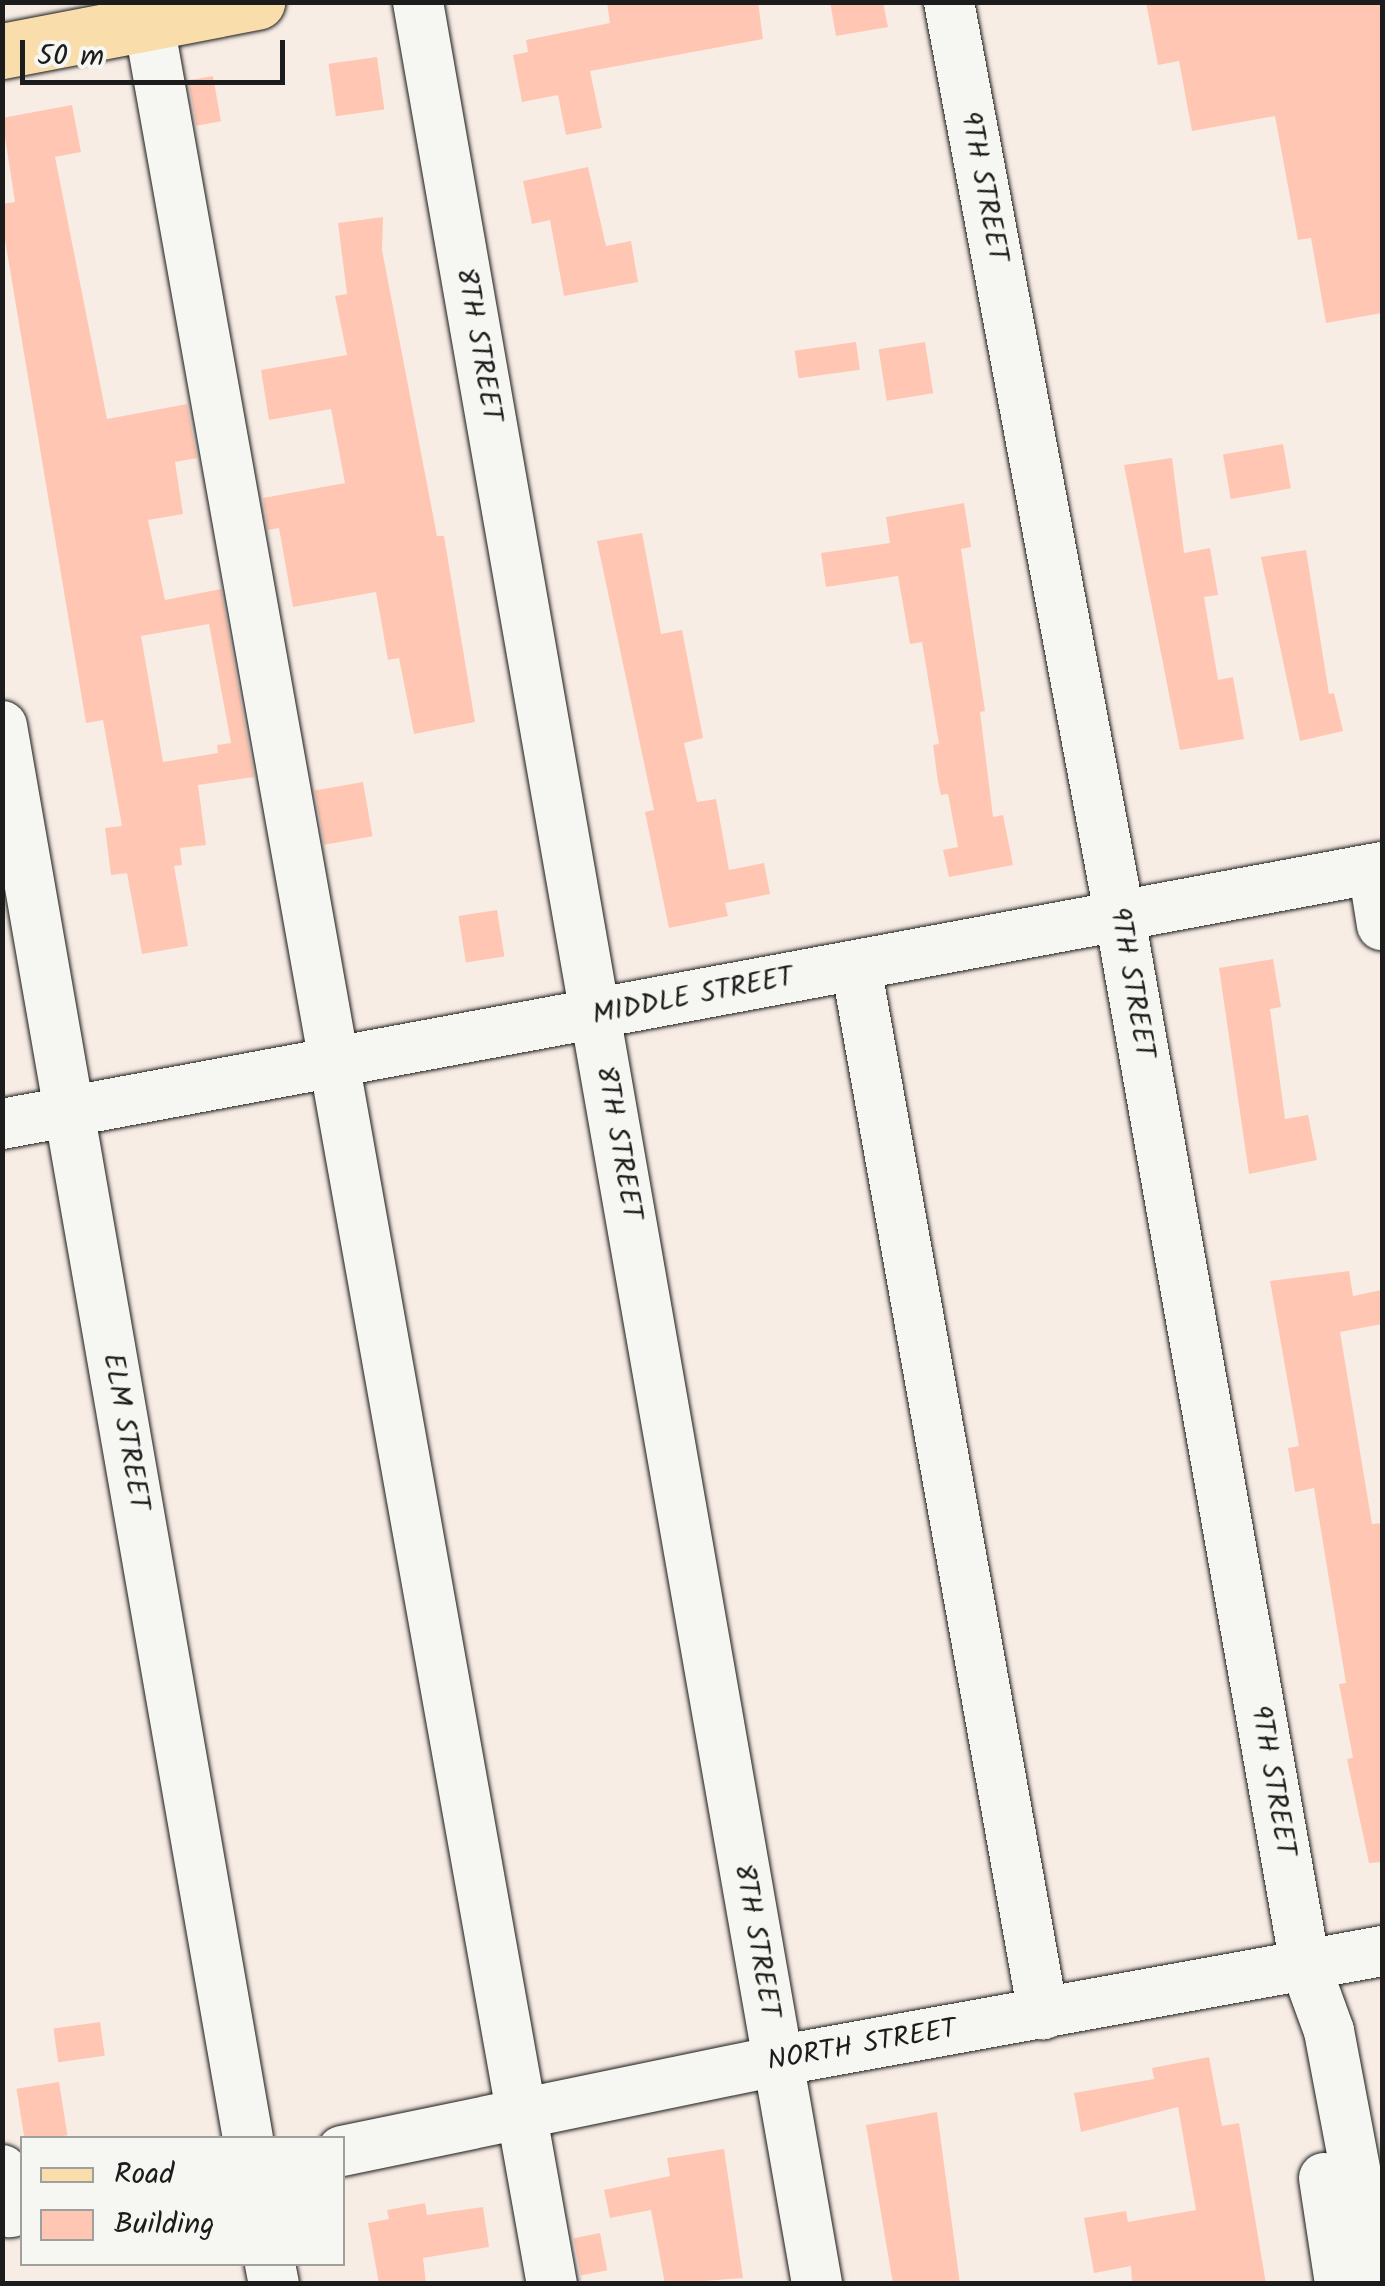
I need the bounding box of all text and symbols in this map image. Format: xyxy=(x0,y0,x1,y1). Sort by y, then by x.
scale bar xyxy=(25,20,290,82)
text: 50 m xyxy=(37,33,104,81)
street label: 9TH STREET xyxy=(952,109,1014,265)
street label: 8TH STREET xyxy=(448,265,508,425)
street label: 9TH STREET xyxy=(1101,905,1161,1061)
street label: MIDDLE STREET xyxy=(590,961,796,1033)
street label: 8TH STREET xyxy=(588,1063,648,1223)
street label: ELM STREET xyxy=(95,1351,155,1513)
street label: 9TH STREET xyxy=(1242,1703,1302,1859)
street label: 8TH STREET xyxy=(726,1861,786,2021)
street label: NORTH STREET xyxy=(765,2013,959,2079)
legend xyxy=(20,2136,345,2266)
text: Road xyxy=(114,2151,174,2199)
text: Building xyxy=(114,2201,214,2249)

